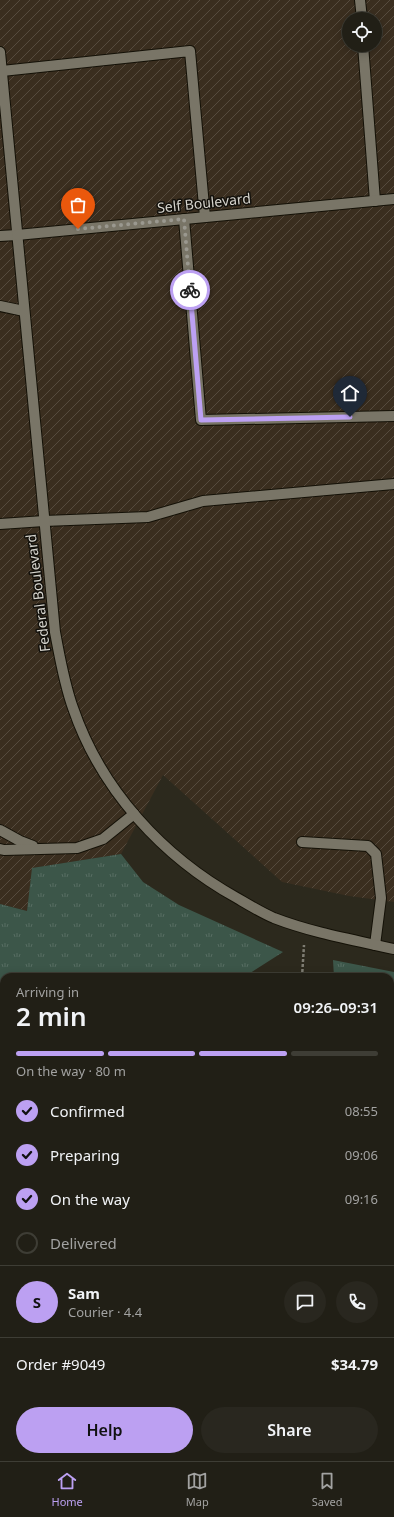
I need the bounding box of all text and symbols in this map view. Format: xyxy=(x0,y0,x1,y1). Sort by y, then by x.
map controls xyxy=(342,12,382,52)
button: locate xyxy=(342,12,382,52)
pin xyxy=(61,188,95,229)
street label: Self Boulevard xyxy=(156,188,252,217)
icon: bag xyxy=(67,194,89,216)
courier xyxy=(170,270,210,310)
icon: bike xyxy=(179,279,201,301)
pin xyxy=(333,376,367,417)
icon: home xyxy=(339,382,361,404)
street label: Federal Boulevard xyxy=(21,533,54,653)
text: Arriving in xyxy=(16,983,79,1001)
text: 09:26–09:31 xyxy=(294,997,378,1017)
text: 2 min xyxy=(16,998,87,1034)
text: On the way · 80 m xyxy=(16,1062,126,1080)
icon: check xyxy=(16,1100,38,1122)
text: Confirmed xyxy=(50,1101,125,1121)
text: 08:55 xyxy=(345,1102,378,1120)
icon: check xyxy=(16,1144,38,1166)
text: Preparing xyxy=(50,1145,120,1165)
text: 09:06 xyxy=(345,1146,378,1164)
icon: check xyxy=(16,1188,38,1210)
text: On the way xyxy=(50,1189,130,1209)
text: 09:16 xyxy=(345,1190,378,1208)
text: Delivered xyxy=(50,1233,117,1253)
button: chat xyxy=(284,1281,326,1323)
button: phone xyxy=(336,1281,378,1323)
text: Sam xyxy=(68,1283,100,1303)
text: S xyxy=(33,1292,41,1312)
text: Courier · 4.4 xyxy=(68,1303,142,1321)
text: Order #9049 xyxy=(16,1354,105,1374)
text: $34.79 xyxy=(331,1354,378,1374)
button: Help xyxy=(16,1407,193,1453)
button: Share xyxy=(201,1407,378,1453)
tab: Home xyxy=(52,1470,83,1509)
tab: Map xyxy=(186,1470,209,1509)
tab: Saved xyxy=(312,1470,343,1509)

